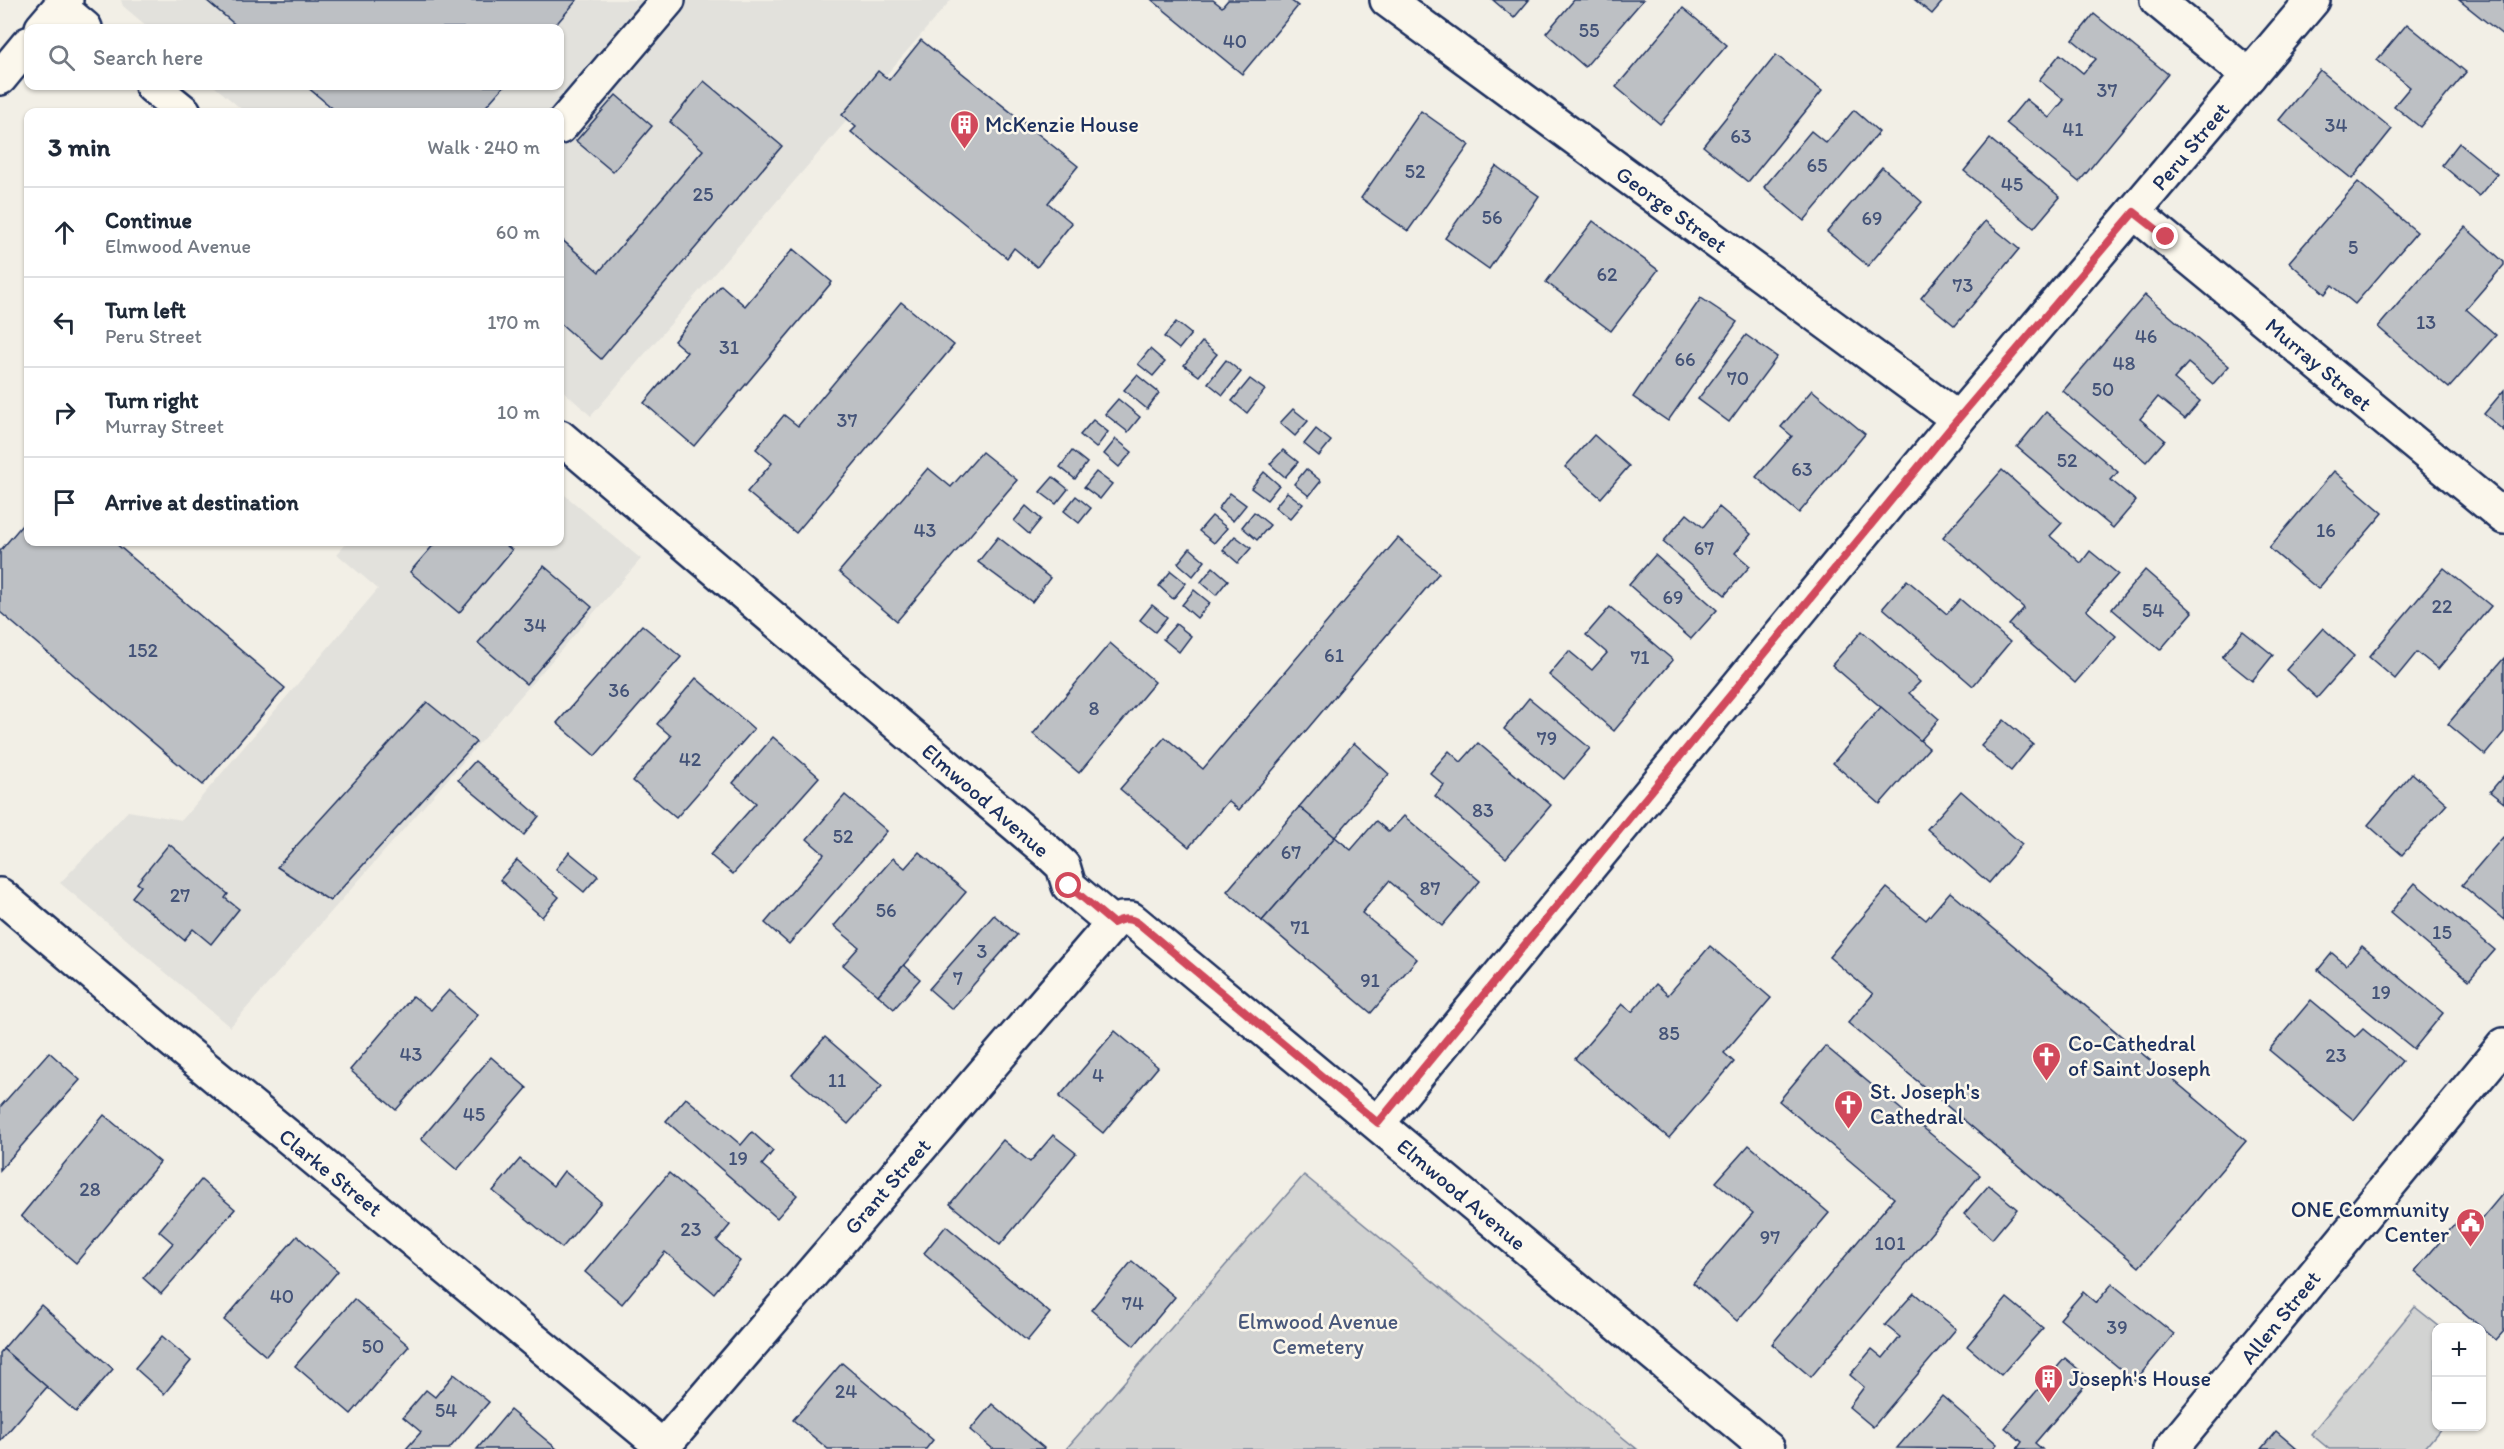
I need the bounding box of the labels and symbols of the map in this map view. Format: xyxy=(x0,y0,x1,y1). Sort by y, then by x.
house number: 55 xyxy=(1579,18,1600,42)
house number: 40 xyxy=(1223,29,1247,53)
house number: 37 xyxy=(2097,78,2117,102)
street label: Peru Street xyxy=(2146,97,2235,196)
building icon: McKenzie House xyxy=(948,108,980,150)
place label: McKenzie House xyxy=(985,111,1139,138)
house number: 34 xyxy=(2325,113,2347,137)
house number: 41 xyxy=(2062,117,2084,141)
house number: 63 xyxy=(1730,124,1752,148)
house number: 65 xyxy=(1806,153,1828,177)
house number: 52 xyxy=(1404,159,1426,183)
street label: George Street xyxy=(1611,160,1733,259)
house number: 45 xyxy=(2001,172,2023,196)
house number: 25 xyxy=(692,182,714,206)
house number: 56 xyxy=(1481,205,1503,229)
house number: 69 xyxy=(1861,206,1883,230)
route end xyxy=(2152,223,2178,249)
house number: 5 xyxy=(2348,235,2358,259)
house number: 62 xyxy=(1596,262,1618,286)
house number: 73 xyxy=(1953,273,1974,297)
house number: 13 xyxy=(2416,310,2436,334)
street label: Murray Street xyxy=(2260,312,2378,417)
house number: 46 xyxy=(2135,324,2157,348)
house number: 31 xyxy=(719,335,739,359)
house number: 66 xyxy=(1674,347,1696,371)
house number: 48 xyxy=(2113,351,2136,375)
house number: 70 xyxy=(1727,366,1749,390)
house number: 50 xyxy=(2092,377,2114,401)
house number: 37 xyxy=(837,408,857,432)
house number: 52 xyxy=(2056,448,2078,472)
house number: 63 xyxy=(1791,457,1813,481)
house number: 43 xyxy=(914,518,937,542)
house number: 16 xyxy=(2316,518,2336,542)
house number: 67 xyxy=(1694,536,1714,560)
house number: 69 xyxy=(1662,585,1684,609)
house number: 22 xyxy=(2431,594,2453,618)
house number: 54 xyxy=(2142,598,2164,622)
house number: 34 xyxy=(524,613,546,637)
house number: 152 xyxy=(128,638,159,662)
house number: 61 xyxy=(1324,643,1344,667)
house number: 71 xyxy=(1630,645,1650,669)
house number: 36 xyxy=(608,678,630,702)
house number: 8 xyxy=(1089,696,1100,720)
house number: 79 xyxy=(1537,726,1557,750)
street label: Elmwood Avenue xyxy=(916,738,1055,863)
house number: 42 xyxy=(679,747,702,771)
house number: 83 xyxy=(1472,798,1494,822)
house number: 52 xyxy=(832,824,854,848)
house number: 67 xyxy=(1281,840,1301,864)
route start xyxy=(1055,872,1081,898)
house number: 87 xyxy=(1420,876,1441,900)
house number: 27 xyxy=(170,883,190,907)
house number: 56 xyxy=(875,898,897,922)
house number: 71 xyxy=(1290,915,1310,939)
house number: 15 xyxy=(2432,920,2452,944)
house number: 3 xyxy=(977,939,988,963)
house number: 7 xyxy=(953,966,963,990)
house number: 91 xyxy=(1360,968,1380,992)
house number: 19 xyxy=(2371,980,2391,1004)
house number: 85 xyxy=(1658,1021,1680,1045)
place label: Co-Cathedral of Saint Joseph xyxy=(2068,1030,2211,1082)
church icon: Co-Cathedral of Saint Joseph xyxy=(2031,1040,2063,1082)
house number: 43 xyxy=(400,1042,423,1066)
house number: 23 xyxy=(2325,1043,2347,1067)
house number: 4 xyxy=(1092,1063,1104,1087)
house number: 11 xyxy=(828,1068,846,1092)
place label: St. Joseph's Cathedral xyxy=(1870,1078,1980,1130)
church icon: St. Joseph's Cathedral xyxy=(1833,1088,1865,1130)
house number: 45 xyxy=(463,1102,485,1126)
street label: Clarke Street xyxy=(274,1123,388,1222)
street label: Elmwood Avenue xyxy=(1392,1132,1532,1256)
street label: Grant Street xyxy=(838,1133,936,1240)
house number: 19 xyxy=(728,1146,748,1170)
house number: 28 xyxy=(79,1177,101,1201)
place label: ONE Community Center xyxy=(2291,1196,2450,1248)
public building icon: ONE Community Center xyxy=(2454,1206,2486,1248)
house number: 23 xyxy=(680,1217,702,1241)
house number: 97 xyxy=(1760,1225,1780,1249)
house number: 101 xyxy=(1875,1231,1905,1255)
street label: Allen Street xyxy=(2234,1265,2326,1370)
house number: 40 xyxy=(270,1284,294,1308)
house number: 74 xyxy=(1122,1291,1144,1315)
park label: Elmwood Avenue Cemetery xyxy=(1238,1308,1398,1360)
house number: 39 xyxy=(2106,1315,2128,1339)
house number: 50 xyxy=(362,1334,384,1358)
building icon: Joseph's House xyxy=(2032,1362,2064,1404)
place label: Joseph's House xyxy=(2069,1365,2211,1392)
house number: 24 xyxy=(835,1379,857,1403)
house number: 54 xyxy=(435,1398,457,1422)

